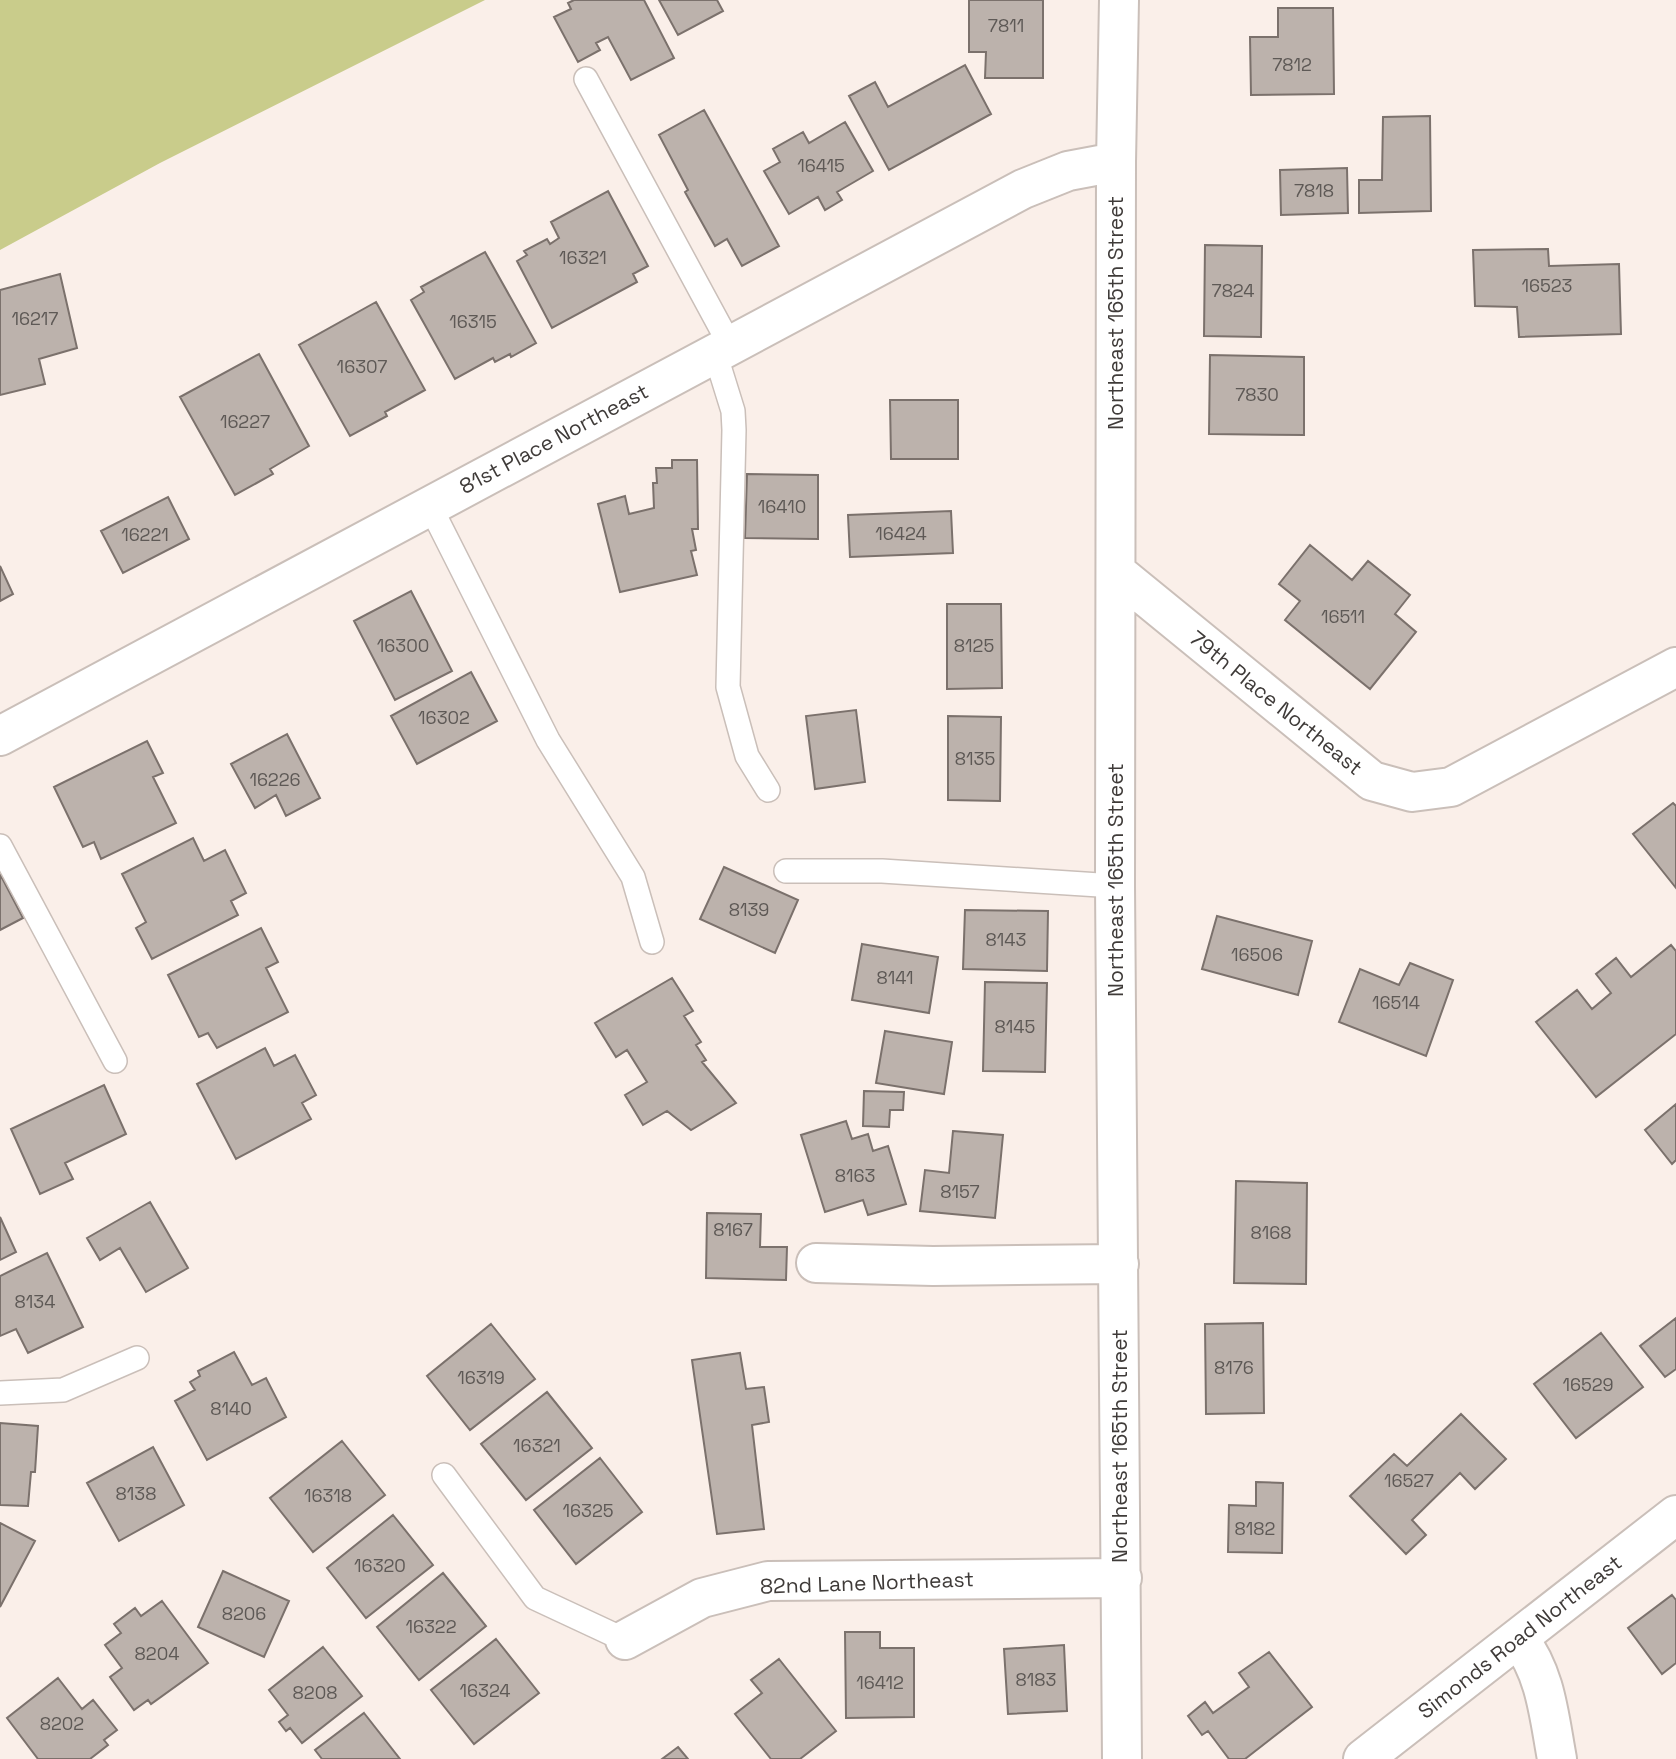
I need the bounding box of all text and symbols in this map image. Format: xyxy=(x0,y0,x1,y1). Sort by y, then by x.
house number: 7811 xyxy=(988,14,1024,37)
house number: 7812 xyxy=(1272,53,1312,76)
house number: 16415 xyxy=(797,154,845,177)
house number: 7818 xyxy=(1294,179,1334,202)
street label: Northeast 165th Street xyxy=(1102,196,1129,430)
house number: 16321 xyxy=(559,246,607,269)
house number: 16523 xyxy=(1522,274,1572,297)
house number: 7824 xyxy=(1212,279,1254,302)
house number: 16217 xyxy=(12,307,59,330)
house number: 16315 xyxy=(449,310,497,333)
house number: 16307 xyxy=(337,355,387,378)
street label: 81st Place Northeast xyxy=(455,377,653,500)
house number: 7830 xyxy=(1235,383,1279,406)
house number: 16227 xyxy=(220,410,270,433)
house number: 16410 xyxy=(758,495,806,518)
house number: 16424 xyxy=(875,522,927,545)
house number: 16221 xyxy=(121,523,169,546)
house number: 16511 xyxy=(1321,605,1365,628)
street label: 79th Place Northeast xyxy=(1184,625,1368,781)
house number: 16300 xyxy=(377,634,429,657)
house number: 8125 xyxy=(954,634,994,657)
house number: 16302 xyxy=(418,706,470,729)
house number: 8135 xyxy=(955,747,995,770)
street label: Northeast 165th Street xyxy=(1102,763,1129,997)
house number: 16226 xyxy=(249,768,301,791)
house number: 8139 xyxy=(729,898,769,921)
house number: 8143 xyxy=(986,928,1026,951)
house number: 16506 xyxy=(1231,943,1283,966)
house number: 8141 xyxy=(876,966,914,989)
house number: 16514 xyxy=(1372,991,1420,1014)
house number: 8145 xyxy=(995,1015,1035,1038)
house number: 8163 xyxy=(835,1164,875,1187)
house number: 8157 xyxy=(940,1180,980,1203)
house number: 8167 xyxy=(713,1218,753,1241)
house number: 8168 xyxy=(1251,1221,1291,1244)
house number: 8134 xyxy=(15,1290,55,1313)
street label: Northeast 165th Street xyxy=(1106,1329,1133,1563)
house number: 8176 xyxy=(1214,1356,1254,1379)
house number: 16319 xyxy=(457,1366,505,1389)
house number: 16529 xyxy=(1562,1373,1614,1396)
house number: 8140 xyxy=(210,1397,252,1420)
house number: 16321 xyxy=(513,1434,561,1457)
house number: 16527 xyxy=(1384,1469,1434,1492)
house number: 8138 xyxy=(116,1482,156,1505)
house number: 16318 xyxy=(304,1484,352,1507)
house number: 16325 xyxy=(562,1499,614,1522)
house number: 8182 xyxy=(1235,1517,1275,1540)
street label: Simonds Road Northeast xyxy=(1412,1549,1627,1725)
house number: 16320 xyxy=(354,1554,406,1577)
street label: 82nd Lane Northeast xyxy=(760,1565,974,1600)
house number: 8206 xyxy=(222,1602,266,1625)
house number: 16322 xyxy=(405,1615,457,1638)
house number: 8204 xyxy=(135,1642,179,1665)
house number: 8183 xyxy=(1016,1668,1056,1691)
house number: 16412 xyxy=(856,1671,904,1694)
house number: 16324 xyxy=(460,1679,511,1702)
house number: 8208 xyxy=(293,1681,337,1704)
house number: 8202 xyxy=(40,1712,84,1735)

